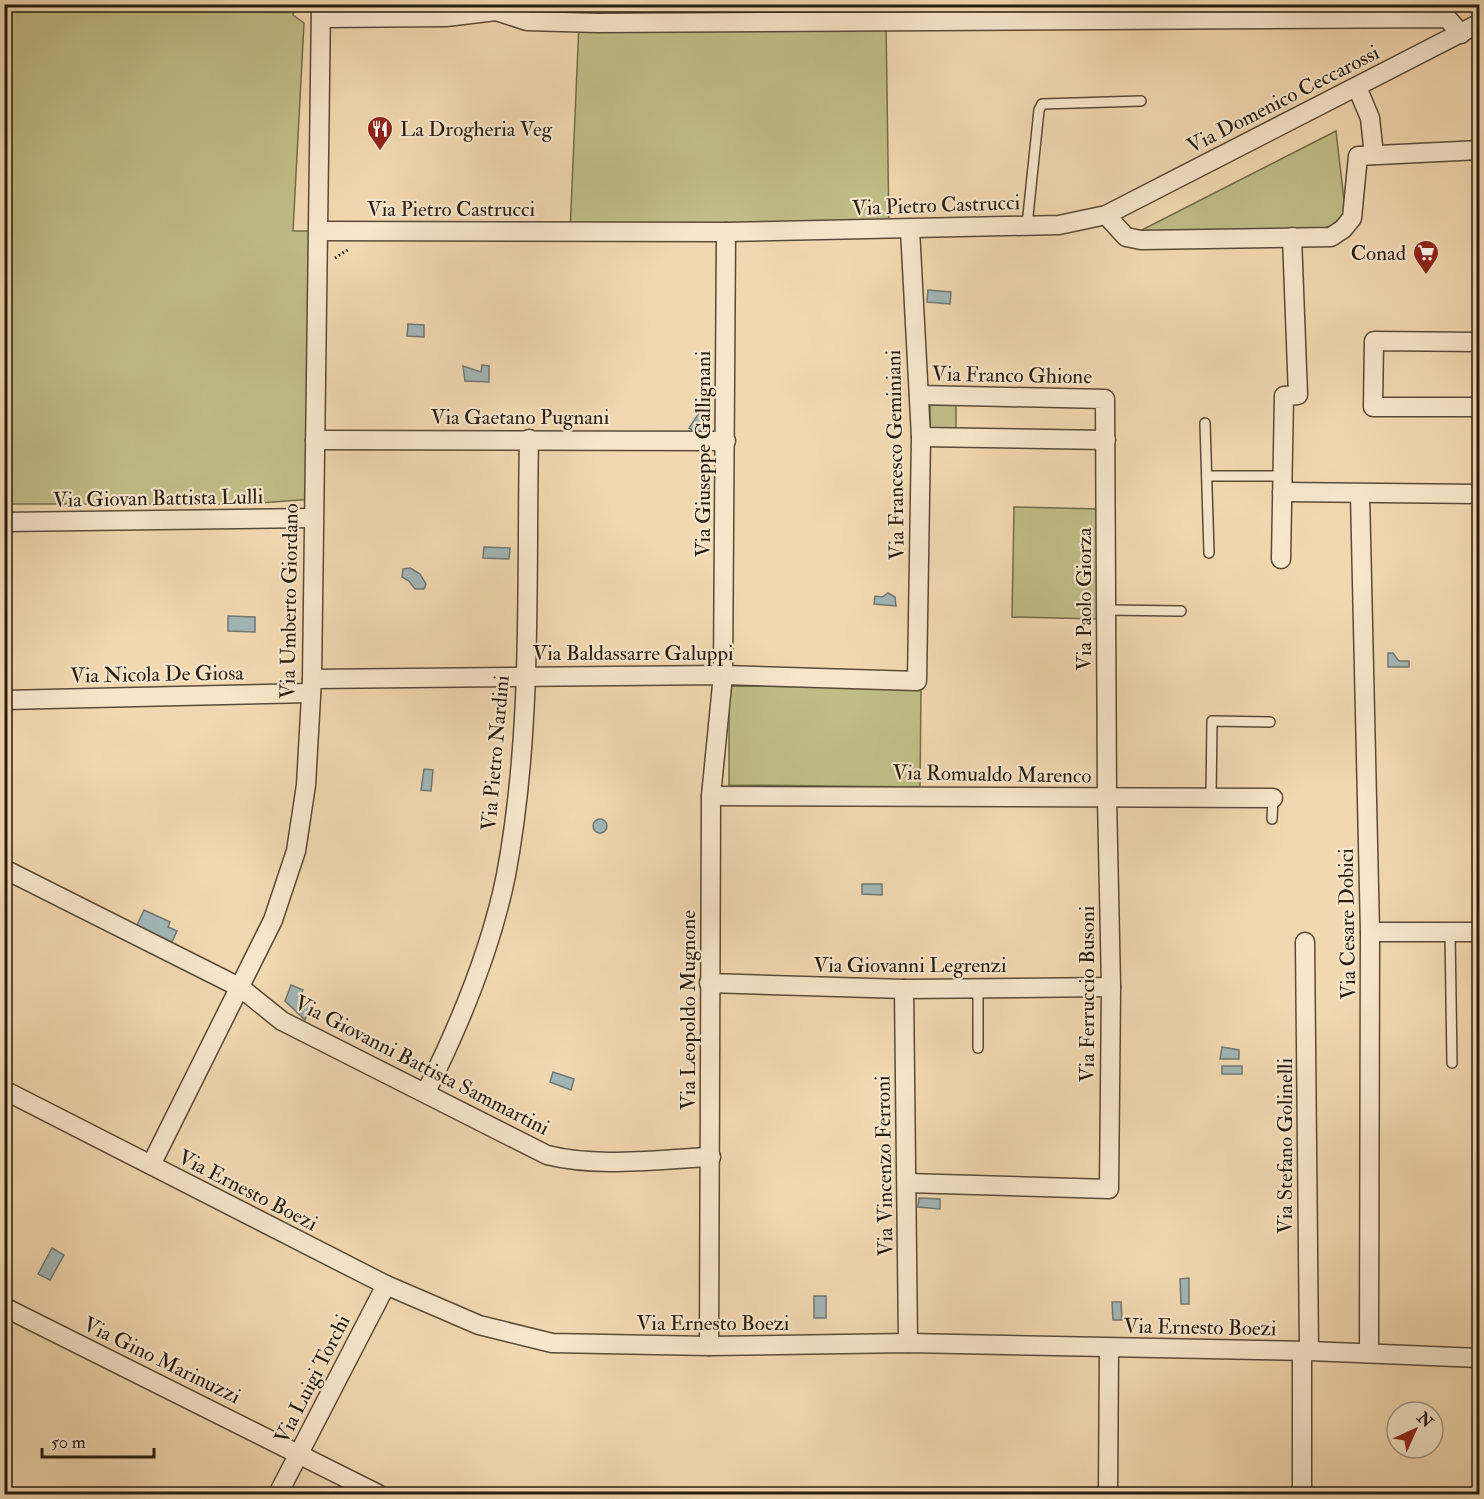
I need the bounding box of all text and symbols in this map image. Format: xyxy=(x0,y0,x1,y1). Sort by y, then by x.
street label: Via Domenico Ceccarossi xyxy=(1182,39,1384,160)
restaurant icon: La Drogheria Veg xyxy=(365,114,395,152)
place label: La Drogheria Veg xyxy=(400,116,553,143)
street label: Via Pietro Castrucci xyxy=(852,189,1021,222)
street label: Via Pietro Castrucci xyxy=(367,196,535,223)
supermarket icon: Conad xyxy=(1411,238,1441,276)
place label: Conad xyxy=(1351,240,1407,267)
street label: Via Francesco Geminiani xyxy=(880,349,911,560)
street label: Via Giuseppe Gallignani xyxy=(690,350,717,557)
street label: Via Franco Ghione xyxy=(932,361,1092,390)
street label: Via Gaetano Pugnani xyxy=(431,404,610,431)
street label: Via Giovan Battista Lulli xyxy=(53,483,264,514)
street label: Via Umberto Giordano xyxy=(274,503,305,699)
street label: Via Paolo Giorza xyxy=(1071,527,1098,671)
street label: Via Baldassarre Galuppi xyxy=(532,640,734,667)
street label: Via Nicola De Giosa xyxy=(70,659,244,690)
street label: Via Pietro Nardini xyxy=(475,674,516,832)
street label: Via Romualdo Marenco xyxy=(892,759,1092,790)
street label: Via Cesare Dobici xyxy=(1333,848,1362,1000)
street label: Via Ferruccio Busoni xyxy=(1074,905,1101,1082)
street label: Via Leopoldo Mugnone xyxy=(675,910,702,1110)
street label: Via Giovanni Legrenzi xyxy=(813,952,1007,979)
street label: Via Giovanni Battista Sammartini xyxy=(290,989,554,1142)
street label: Via Stefano Golinelli xyxy=(1272,1058,1299,1234)
street label: Via Vincenzo Ferroni xyxy=(869,1075,900,1257)
street label: Via Ernesto Boezi xyxy=(174,1144,322,1237)
street label: Via Luigi Torchi xyxy=(268,1310,357,1448)
street label: Via Ernesto Boezi xyxy=(637,1310,790,1337)
street label: Via Gino Marinuzzi xyxy=(79,1311,245,1410)
street label: Via Ernesto Boezi xyxy=(1123,1313,1277,1342)
north arrow xyxy=(1385,1400,1445,1460)
text: N xyxy=(1412,1407,1438,1433)
scale bar xyxy=(42,1421,154,1459)
text: 50 m xyxy=(51,1431,86,1454)

